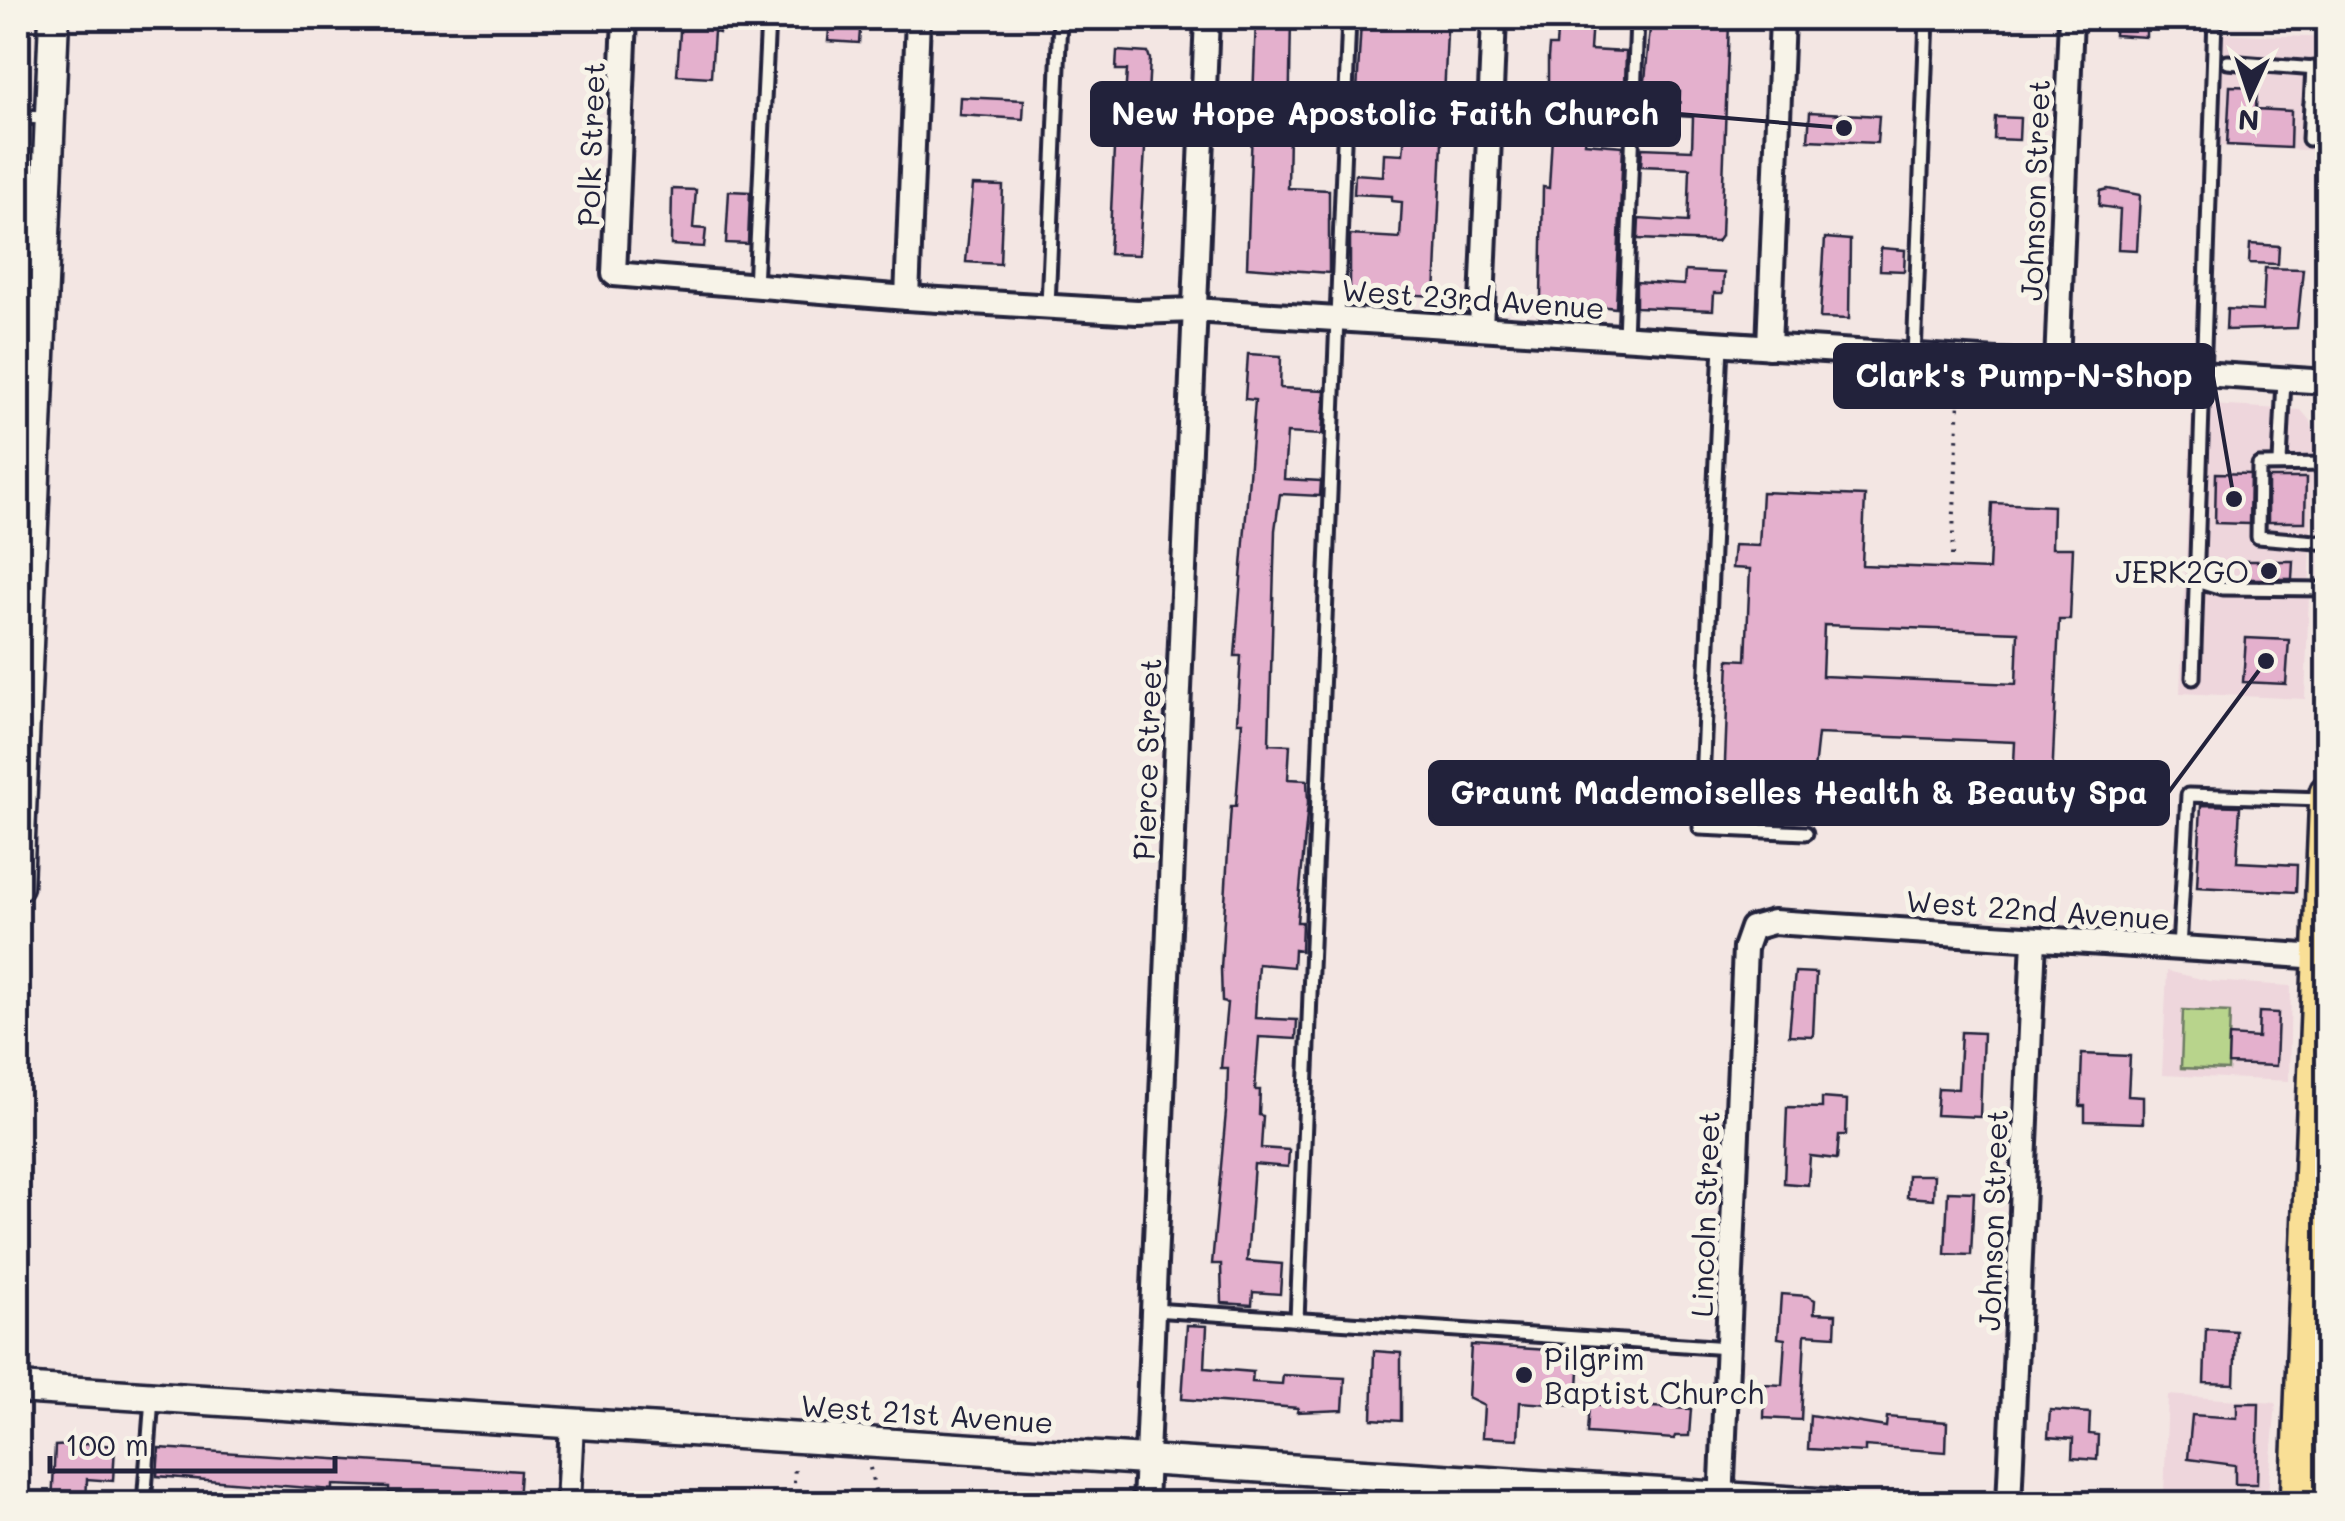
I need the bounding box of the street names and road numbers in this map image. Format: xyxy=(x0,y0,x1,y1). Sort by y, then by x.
street label: Polk Street xyxy=(567,61,613,227)
street label: Johnson Street xyxy=(2010,78,2058,302)
street label: West 23rd Avenue xyxy=(1340,269,1606,327)
street label: Pierce Street xyxy=(1122,657,1170,861)
street label: West 22nd Avenue xyxy=(1905,880,2171,938)
street label: Johnson Street xyxy=(1968,1108,2016,1332)
street label: Lincoln Street xyxy=(1680,1110,1728,1318)
street label: West 21st Avenue xyxy=(799,1384,1055,1442)

